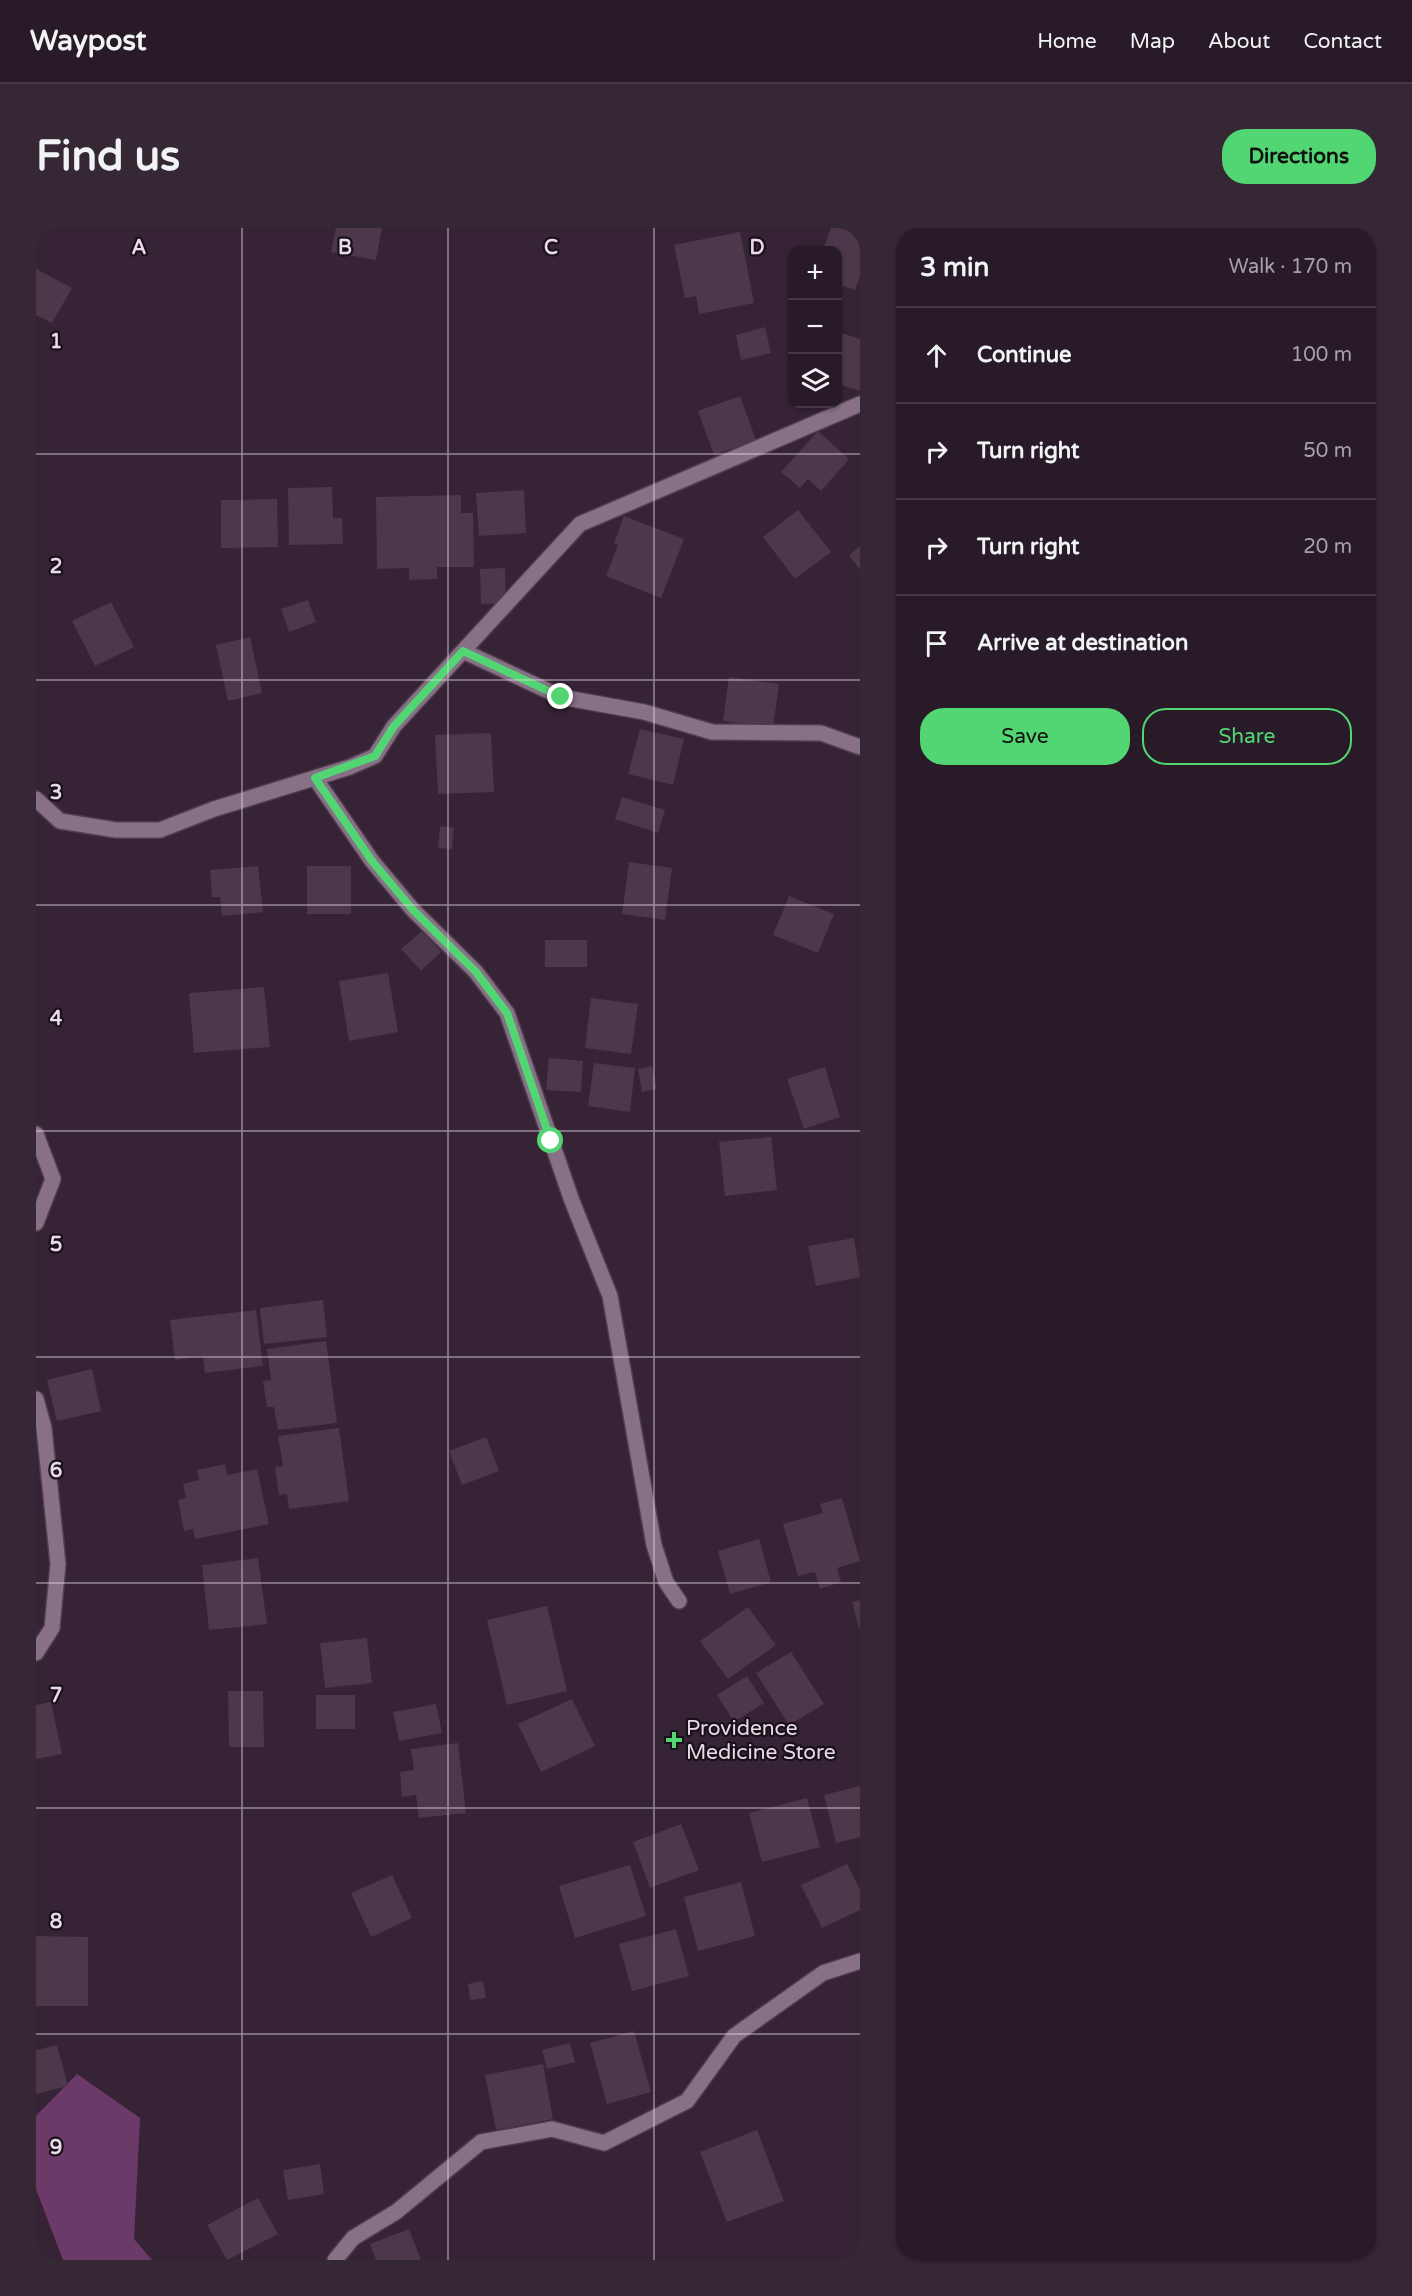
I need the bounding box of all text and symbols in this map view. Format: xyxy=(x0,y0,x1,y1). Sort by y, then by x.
text: Waypost xyxy=(30,24,146,58)
text: Home xyxy=(1037,29,1097,54)
text: Map xyxy=(1130,29,1175,54)
text: About xyxy=(1208,29,1270,54)
text: Contact xyxy=(1303,29,1382,54)
button: Directions xyxy=(1222,129,1376,184)
text: Find us xyxy=(36,131,180,182)
text: A xyxy=(132,236,147,260)
text: B xyxy=(338,236,352,260)
text: C xyxy=(544,236,558,260)
text: D xyxy=(749,236,765,260)
map controls xyxy=(788,246,842,408)
button: + xyxy=(788,246,842,300)
text: 3 min xyxy=(920,252,989,283)
text: Walk · 170 m xyxy=(1229,255,1352,279)
button: − xyxy=(788,300,842,354)
text: 1 xyxy=(50,330,62,354)
icon: ahead xyxy=(920,339,953,372)
text: Continue xyxy=(977,342,1072,368)
text: 100 m xyxy=(1291,343,1352,367)
button: layers xyxy=(788,354,842,408)
icon: right xyxy=(920,435,953,468)
text: Turn right xyxy=(977,438,1079,464)
text: 50 m xyxy=(1303,439,1352,463)
icon: right xyxy=(920,531,953,564)
text: Turn right xyxy=(977,534,1079,560)
text: 20 m xyxy=(1303,535,1352,559)
text: 2 xyxy=(50,555,62,579)
icon: arrive xyxy=(920,627,953,660)
text: Arrive at destination xyxy=(977,630,1188,656)
route end xyxy=(547,683,573,709)
button: Save xyxy=(920,708,1130,765)
button: Share xyxy=(1142,708,1352,765)
text: 3 xyxy=(50,781,62,805)
text: 4 xyxy=(50,1007,63,1031)
route start xyxy=(537,1127,563,1153)
text: 5 xyxy=(50,1233,62,1257)
text: 6 xyxy=(50,1459,62,1483)
text: 7 xyxy=(50,1684,62,1708)
place label: Providence Medicine Store xyxy=(686,1716,836,1765)
marker: Providence Medicine Store xyxy=(667,1733,681,1747)
text: 8 xyxy=(50,1910,62,1934)
text: 9 xyxy=(50,2136,62,2160)

